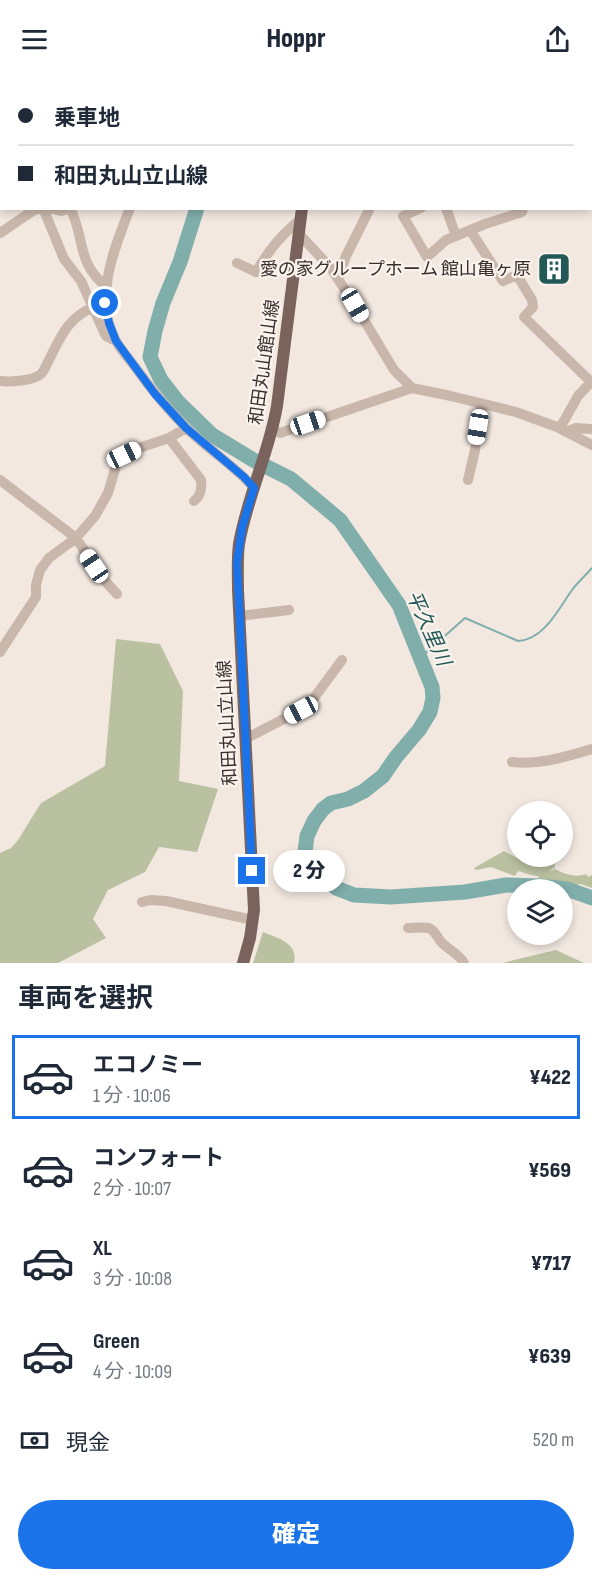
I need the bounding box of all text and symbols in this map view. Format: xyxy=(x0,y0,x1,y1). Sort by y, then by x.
icon: menu xyxy=(18,23,51,56)
text: Hoppr xyxy=(266,23,326,55)
icon: share xyxy=(541,23,574,56)
text: 乗車地 xyxy=(54,105,120,132)
text: 和田丸山立山線 xyxy=(54,163,208,190)
building icon: 愛の家グループホーム 館山亀ヶ原 xyxy=(536,251,572,287)
place label: 愛の家グループホーム 館山亀ヶ原 xyxy=(260,259,531,280)
car xyxy=(338,285,372,325)
route start xyxy=(91,289,118,316)
street label: 和田丸山館山線 xyxy=(245,298,284,426)
car xyxy=(466,408,490,446)
car xyxy=(288,409,328,437)
car xyxy=(104,439,144,471)
car xyxy=(76,546,112,586)
water label: 平久里川 xyxy=(401,587,456,672)
street label: 和田丸山立山線 xyxy=(214,660,241,786)
car xyxy=(281,694,321,726)
map controls xyxy=(507,801,573,945)
button: locate xyxy=(507,801,573,867)
callout: 2 分 xyxy=(273,850,345,892)
route end xyxy=(238,857,265,884)
text: 2 分 xyxy=(293,859,325,883)
button: layers xyxy=(507,879,573,945)
text: 車両を選択 xyxy=(18,983,153,1015)
icon: car xyxy=(21,1050,75,1104)
text: エコノミー xyxy=(93,1052,203,1079)
text: ¥422 xyxy=(529,1064,571,1091)
text: 1 分 · 10:06 xyxy=(93,1084,171,1108)
icon: car xyxy=(21,1143,75,1197)
text: コンフォート xyxy=(93,1145,224,1172)
text: ¥569 xyxy=(528,1157,571,1184)
text: 2 分 · 10:07 xyxy=(93,1177,171,1201)
text: XL xyxy=(93,1235,112,1262)
icon: car xyxy=(21,1236,75,1290)
text: ¥717 xyxy=(531,1250,571,1277)
text: 3 分 · 10:08 xyxy=(93,1267,172,1291)
text: Green xyxy=(93,1328,140,1355)
icon: car xyxy=(21,1329,75,1383)
text: ¥639 xyxy=(528,1343,571,1370)
text: 4 分 · 10:09 xyxy=(93,1360,172,1384)
icon: cash xyxy=(18,1424,51,1457)
text: 520 m xyxy=(533,1428,574,1452)
text: 現金 xyxy=(66,1430,110,1457)
button: 確定 xyxy=(18,1500,574,1569)

